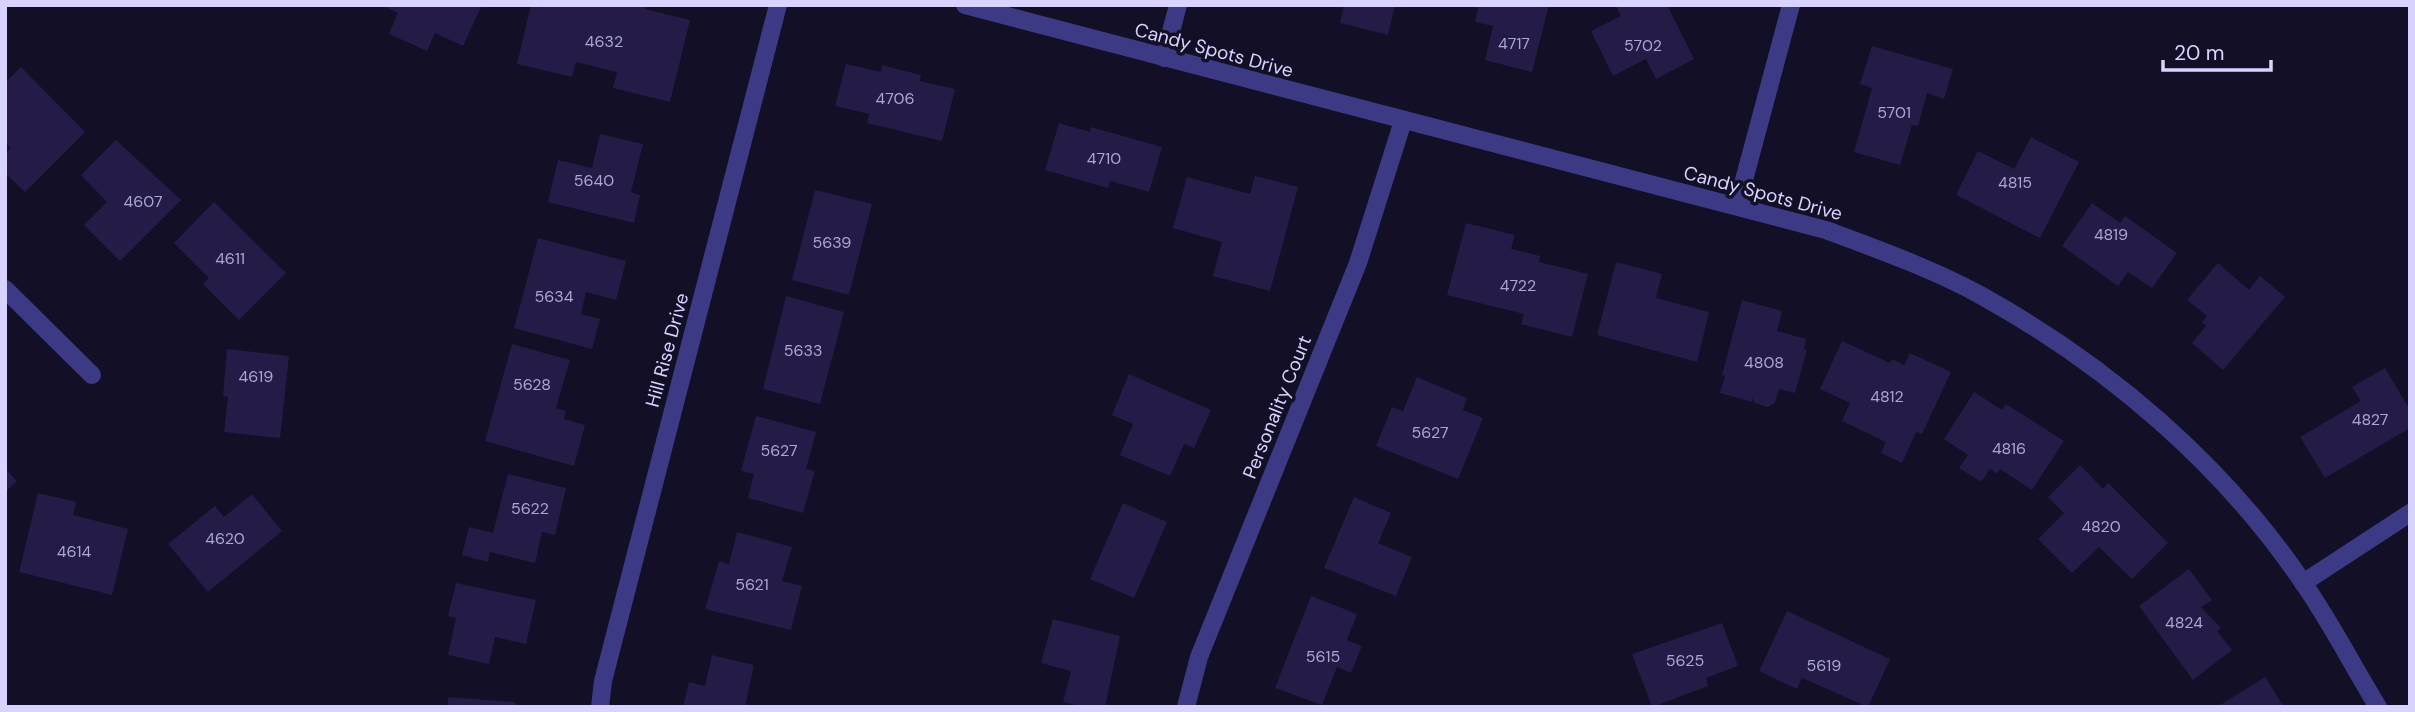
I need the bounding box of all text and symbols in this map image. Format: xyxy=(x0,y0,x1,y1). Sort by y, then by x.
street label: Candy Spots Drive xyxy=(1132,17,1296,83)
scale bar xyxy=(2163,28,2272,72)
house number: 4632 xyxy=(585,31,623,52)
house number: 4717 xyxy=(1498,33,1530,54)
house number: 5702 xyxy=(1624,35,1662,56)
text: 20 m xyxy=(2174,39,2225,67)
house number: 4706 xyxy=(875,88,915,109)
house number: 5701 xyxy=(1877,102,1911,123)
house number: 4710 xyxy=(1087,148,1121,169)
street label: Candy Spots Drive xyxy=(1681,160,1845,226)
house number: 5640 xyxy=(574,170,614,191)
house number: 4815 xyxy=(1998,172,2032,193)
house number: 4607 xyxy=(123,191,163,212)
house number: 4819 xyxy=(2094,224,2128,245)
house number: 5639 xyxy=(813,232,851,253)
house number: 4611 xyxy=(215,248,245,269)
house number: 4722 xyxy=(1500,275,1536,296)
house number: 5634 xyxy=(535,286,574,307)
street label: Hill Rise Drive xyxy=(640,290,694,410)
street label: Personality Court xyxy=(1237,332,1317,482)
house number: 5633 xyxy=(784,340,822,361)
house number: 4808 xyxy=(1744,352,1784,373)
house number: 4619 xyxy=(239,366,273,387)
house number: 5628 xyxy=(513,374,551,395)
house number: 4812 xyxy=(1870,386,1904,407)
house number: 4827 xyxy=(2352,409,2388,430)
house number: 5627 xyxy=(1412,422,1448,443)
house number: 4816 xyxy=(1992,438,2026,459)
house number: 5627 xyxy=(761,440,797,461)
house number: 5622 xyxy=(511,498,549,519)
house number: 4820 xyxy=(2081,516,2121,537)
house number: 4620 xyxy=(205,528,245,549)
house number: 4614 xyxy=(57,541,92,562)
house number: 5621 xyxy=(735,574,769,595)
house number: 4824 xyxy=(2165,612,2203,633)
house number: 5615 xyxy=(1306,646,1340,667)
house number: 5625 xyxy=(1666,650,1704,671)
house number: 5619 xyxy=(1807,655,1841,676)

